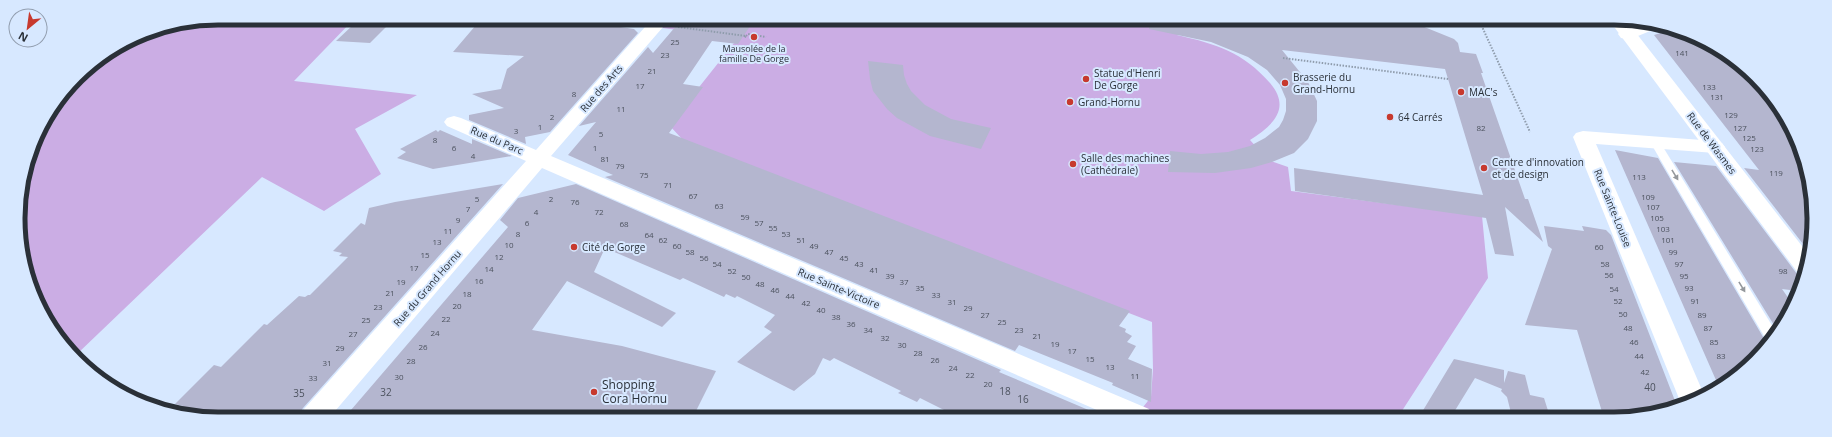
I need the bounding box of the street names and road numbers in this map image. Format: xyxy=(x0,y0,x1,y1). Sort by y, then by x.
street label: Rue des Arts xyxy=(577,61,626,115)
street label: Rue de Wasmes xyxy=(1684,109,1740,177)
street label: Rue du Parc xyxy=(469,123,526,157)
street label: Rue Sainte-Louise xyxy=(1591,167,1635,249)
street label: Rue du Grand Hornu xyxy=(390,247,464,329)
street label: Rue Sainte-Victoire xyxy=(796,264,882,312)

